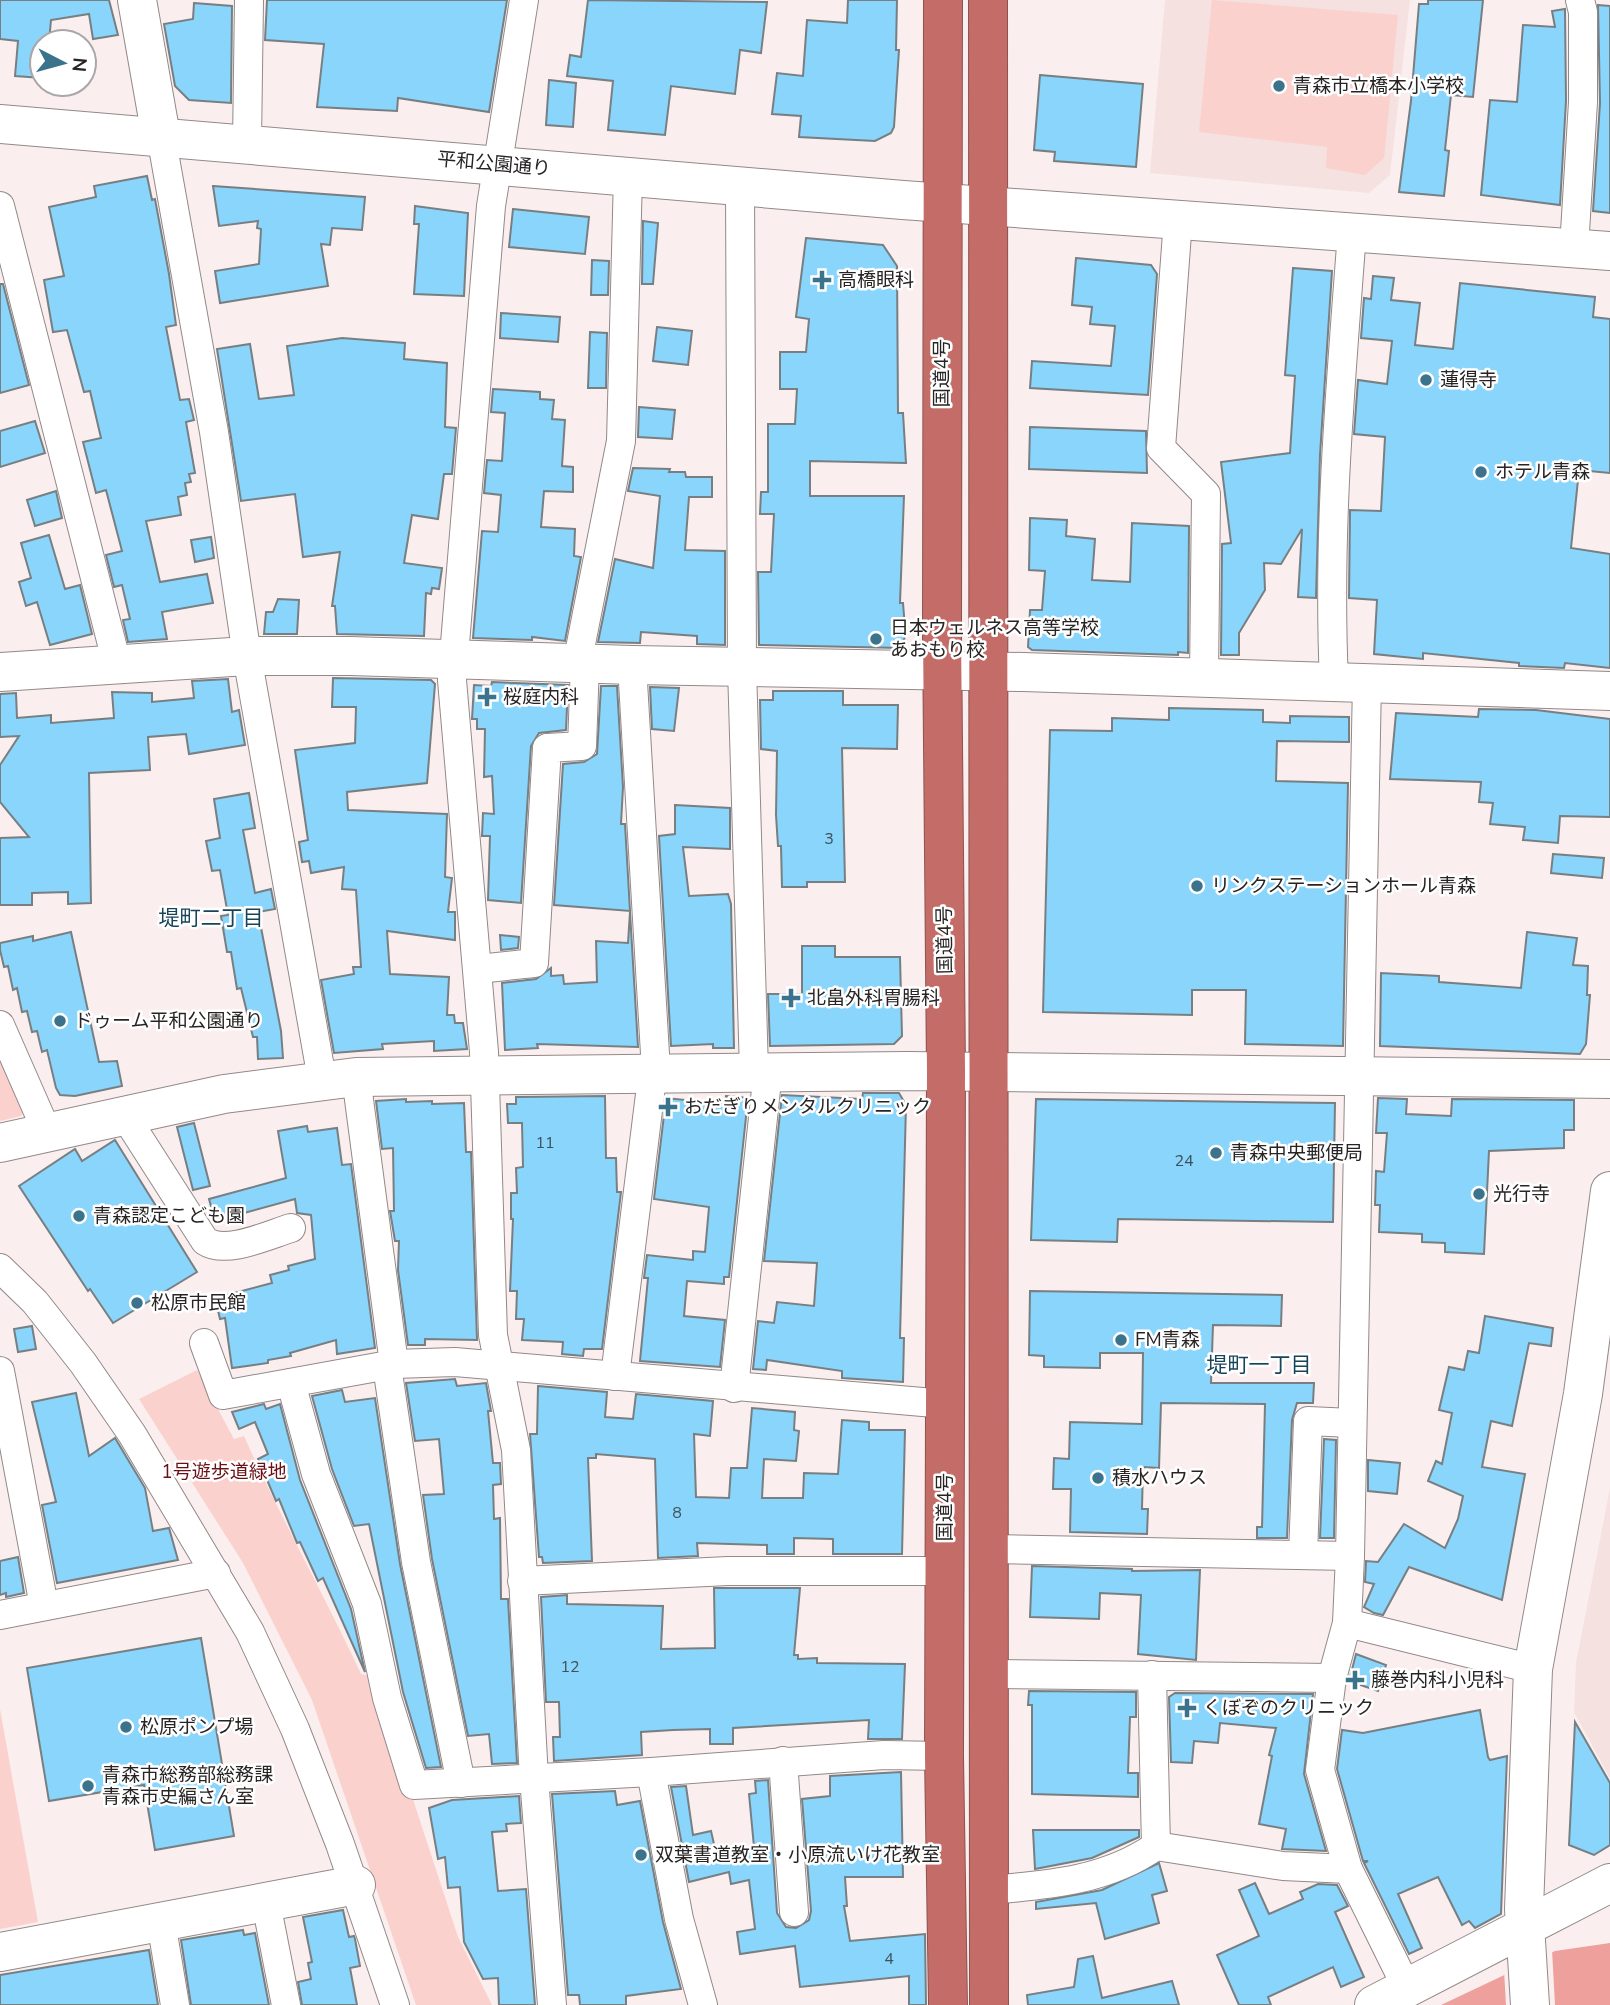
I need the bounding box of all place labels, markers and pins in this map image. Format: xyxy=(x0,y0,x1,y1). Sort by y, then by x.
place label: 青森市立橋本小学校 xyxy=(1293,73,1464,99)
marker: 青森市立橋本小学校 xyxy=(1271,78,1287,94)
place label: 高橋眼科 xyxy=(838,267,914,293)
marker: 高橋眼科 xyxy=(812,270,832,290)
place label: 蓮得寺 xyxy=(1440,367,1497,393)
marker: 蓮得寺 xyxy=(1418,372,1434,388)
place label: ホテル青森 xyxy=(1495,459,1590,485)
marker: ホテル青森 xyxy=(1473,464,1489,480)
place label: 日本ウェルネス高等学校 あおもり校 xyxy=(890,615,1099,663)
marker: 日本ウェルネス高等学校 あおもり校 xyxy=(868,631,884,647)
place label: 桜庭内科 xyxy=(503,684,579,710)
marker: 桜庭内科 xyxy=(477,687,497,707)
place label: リンクステーションホール青森 xyxy=(1211,873,1476,899)
marker: リンクステーションホール青森 xyxy=(1189,878,1205,894)
place label: 北畠外科胃腸科 xyxy=(807,985,940,1011)
marker: 北畠外科胃腸科 xyxy=(781,988,801,1008)
place label: ドゥーム平和公園通り xyxy=(74,1008,263,1034)
marker: ドゥーム平和公園通り xyxy=(52,1013,68,1029)
place label: おだぎりメンタルクリニック xyxy=(684,1094,931,1120)
marker: おだぎりメンタルクリニック xyxy=(658,1097,678,1117)
place label: 青森中央郵便局 xyxy=(1230,1140,1363,1166)
marker: 青森中央郵便局 xyxy=(1208,1145,1224,1161)
place label: 光行寺 xyxy=(1493,1181,1550,1207)
marker: 光行寺 xyxy=(1471,1186,1487,1202)
place label: 青森認定こども園 xyxy=(93,1203,245,1229)
marker: 青森認定こども園 xyxy=(71,1208,87,1224)
place label: 松原市民館 xyxy=(151,1290,246,1316)
marker: 松原市民館 xyxy=(129,1295,145,1311)
place label: FM青森 xyxy=(1135,1327,1200,1353)
marker: FM青森 xyxy=(1113,1332,1129,1348)
place label: 積水ハウス xyxy=(1112,1465,1207,1491)
marker: 積水ハウス xyxy=(1090,1470,1106,1486)
place label: 藤巻内科小児科 xyxy=(1371,1667,1504,1693)
marker: 藤巻内科小児科 xyxy=(1345,1670,1365,1690)
place label: くぼぞのクリニック xyxy=(1203,1695,1374,1721)
marker: くぼぞのクリニック xyxy=(1177,1698,1197,1718)
place label: 松原ポンプ場 xyxy=(140,1714,253,1740)
marker: 松原ポンプ場 xyxy=(118,1719,134,1735)
place label: 青森市総務部総務課 青森市史編さん室 xyxy=(102,1762,273,1810)
marker: 青森市総務部総務課 青森市史編さん室 xyxy=(80,1778,96,1794)
place label: 双葉書道教室・小原流いけ花教室 xyxy=(655,1842,940,1868)
marker: 双葉書道教室・小原流いけ花教室 xyxy=(633,1847,649,1863)

